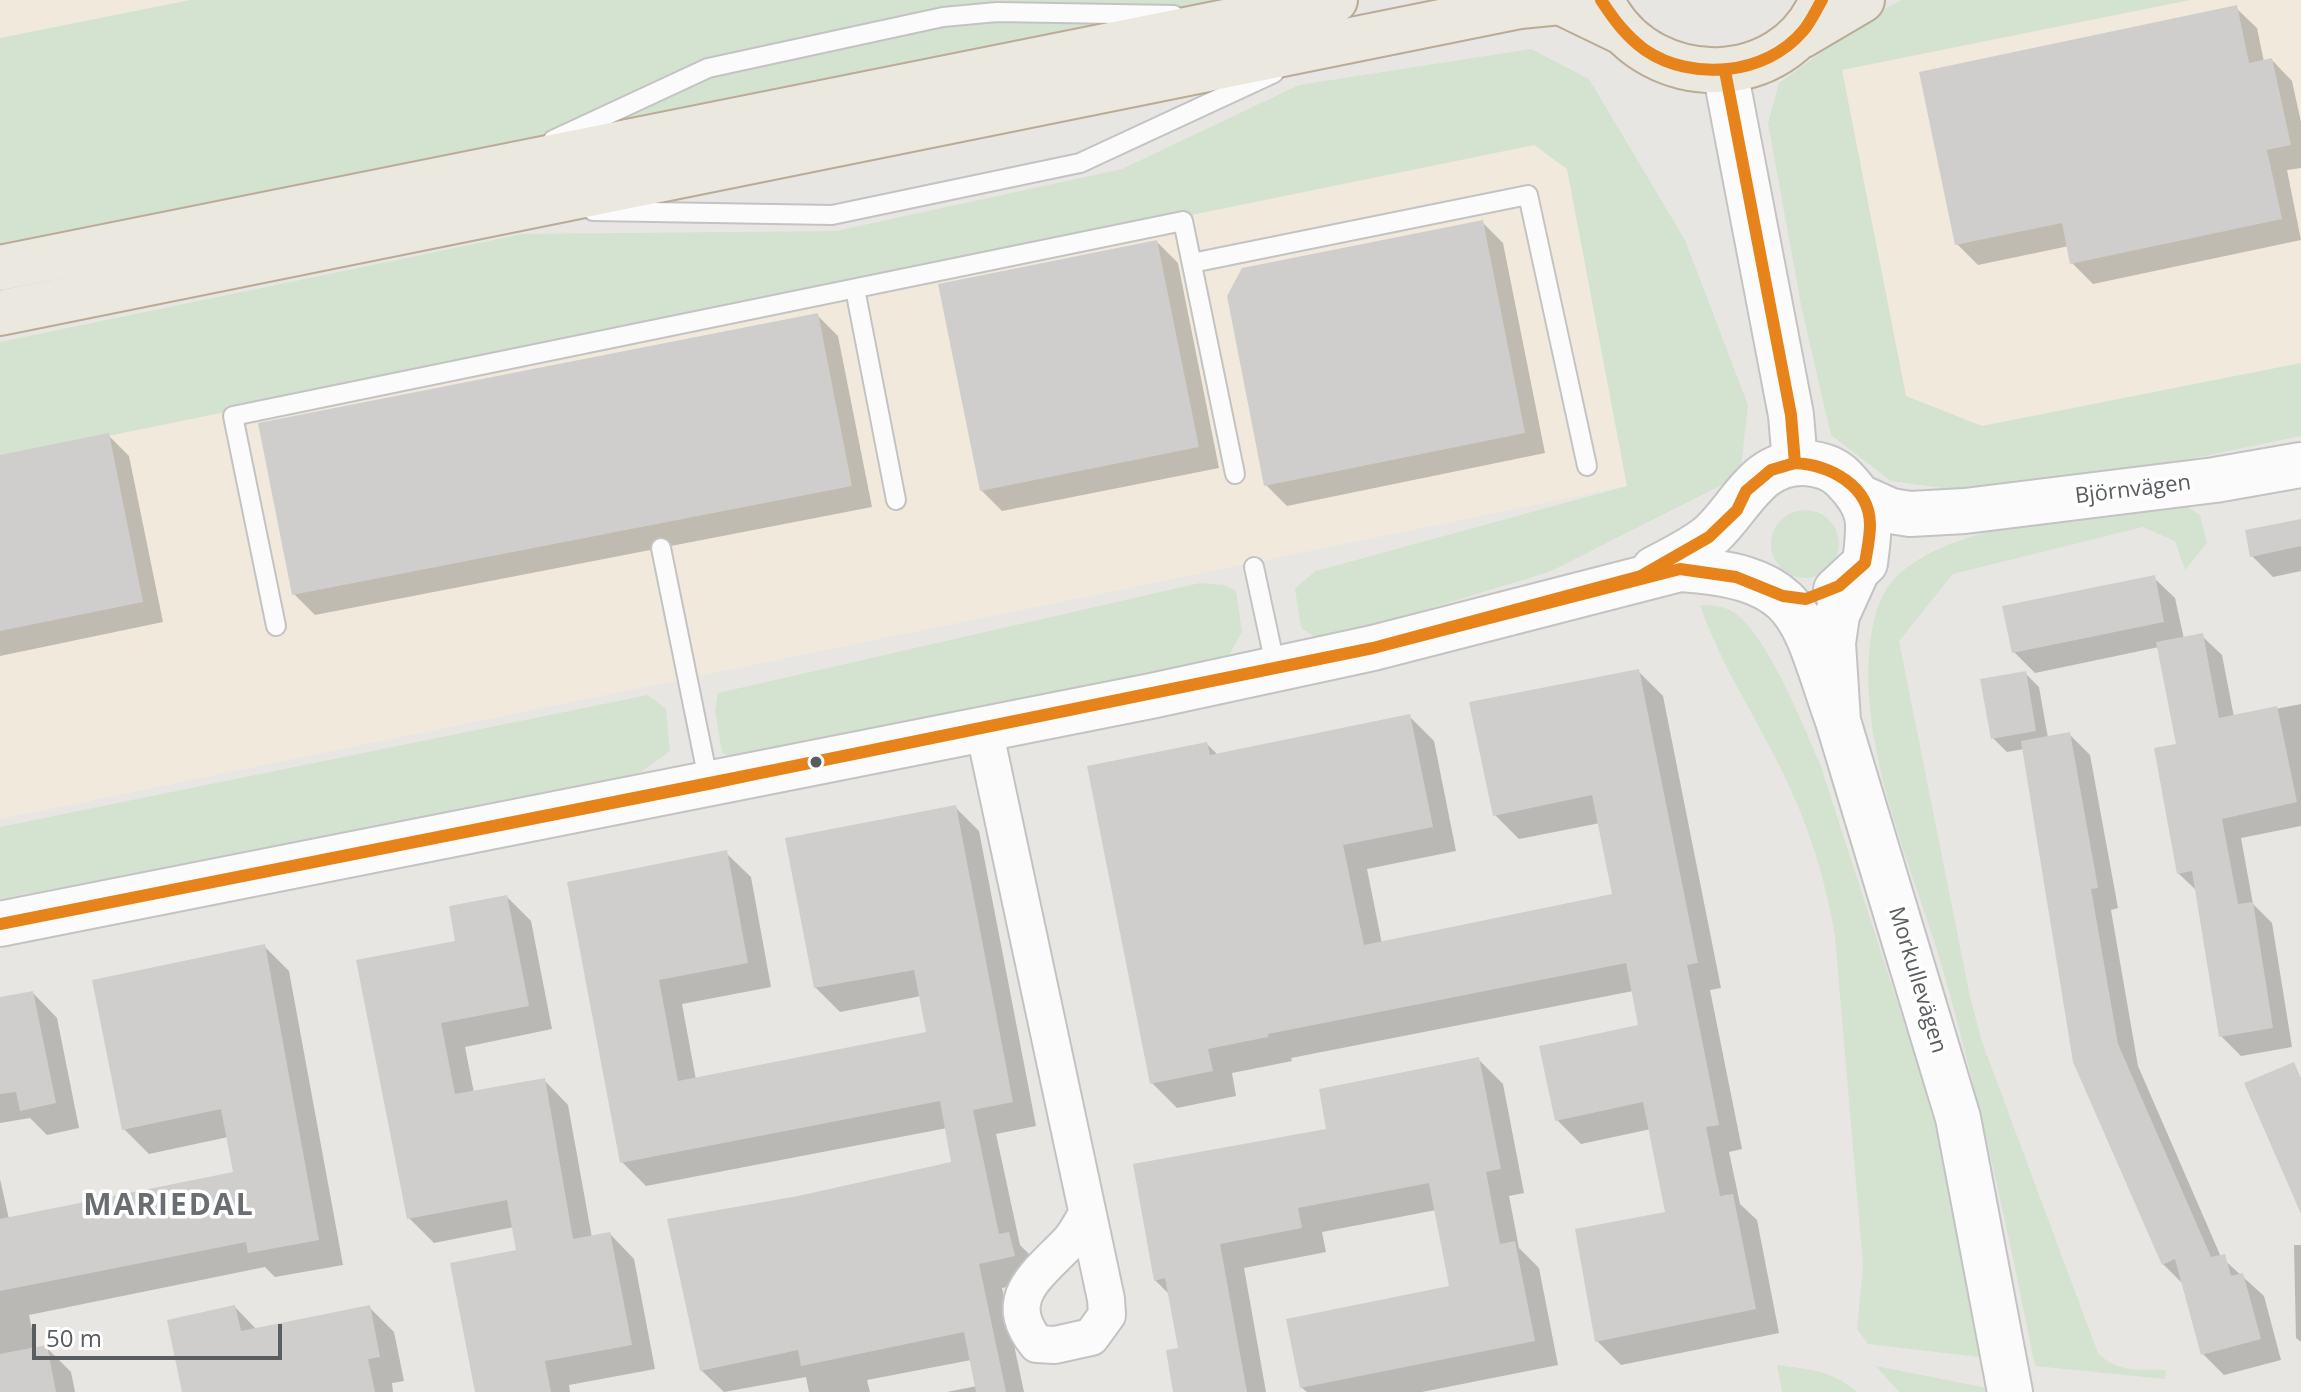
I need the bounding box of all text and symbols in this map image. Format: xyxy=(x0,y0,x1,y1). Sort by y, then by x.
street label: Björnvägen xyxy=(2074,470,2192,510)
unlabelled marker xyxy=(808,754,824,770)
street label: Morkullevägen xyxy=(1882,904,1952,1056)
district label: MARIEDAL xyxy=(83,1188,255,1224)
scale bar xyxy=(36,1308,286,1358)
text: 50 m xyxy=(46,1321,102,1354)

